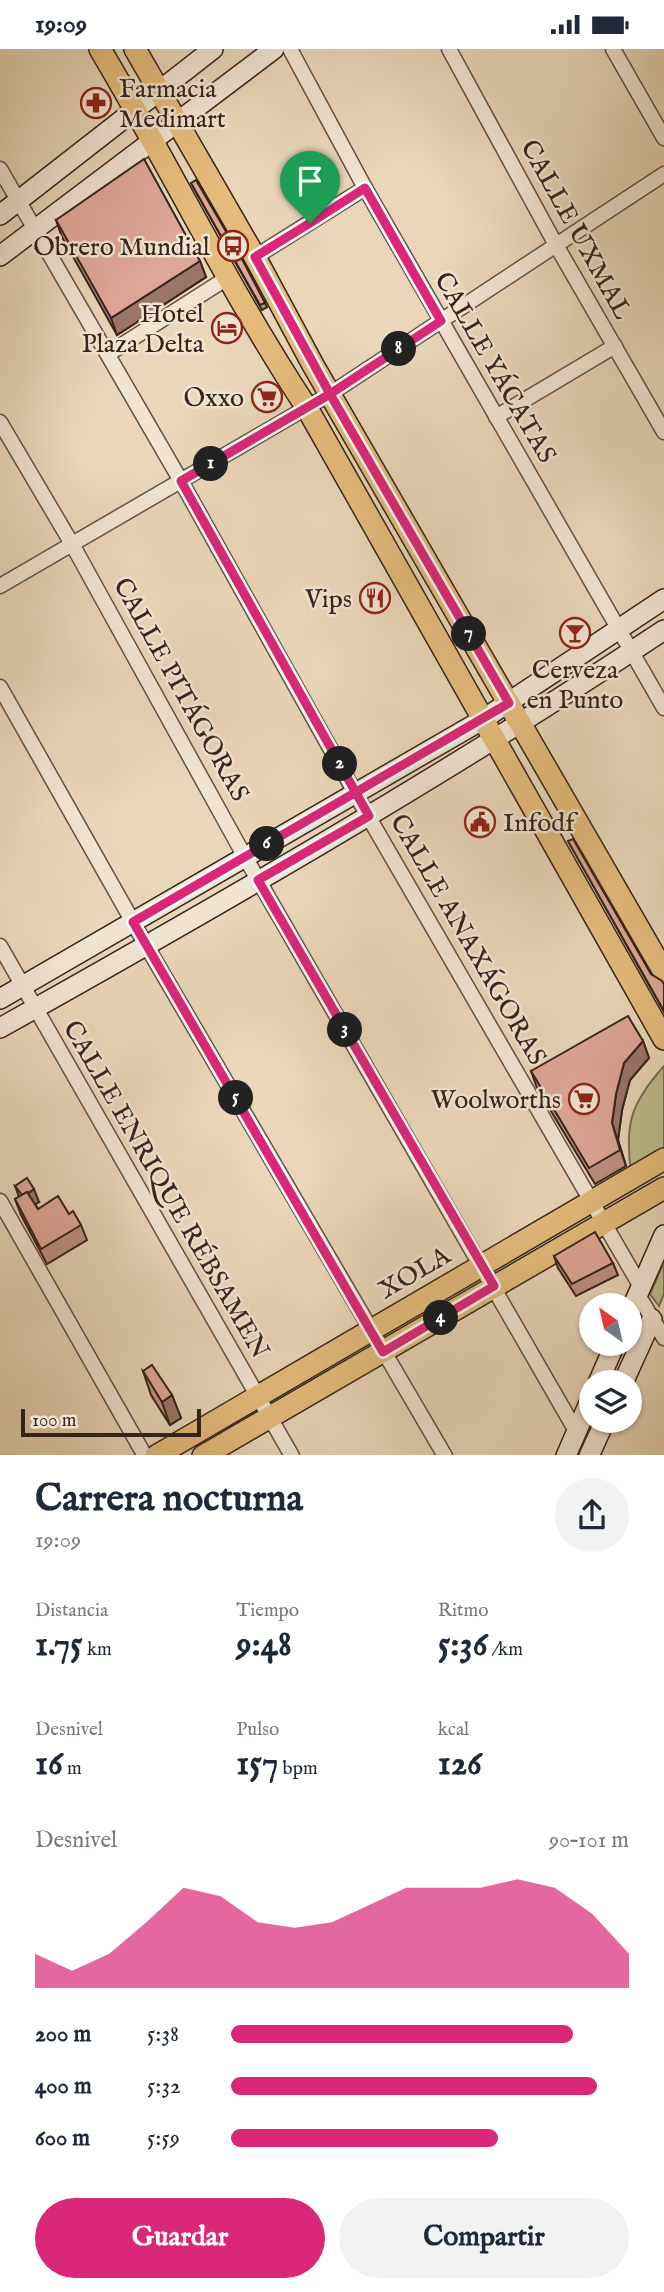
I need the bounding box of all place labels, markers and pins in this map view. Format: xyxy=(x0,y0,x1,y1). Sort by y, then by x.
place label: Farmacia Medimart xyxy=(119,73,226,136)
pharmacy icon: Farmacia Medimart xyxy=(79,86,113,120)
pin xyxy=(280,151,340,223)
bus stop icon: Obrero Mundial xyxy=(216,229,250,263)
place label: Obrero Mundial xyxy=(33,231,211,264)
place label: Hotel Plaza Delta xyxy=(82,298,205,361)
hotel icon: Hotel Plaza Delta xyxy=(210,311,244,345)
pin: 8 xyxy=(382,331,416,367)
supermarket icon: Oxxo xyxy=(250,380,284,414)
place label: Oxxo xyxy=(183,382,244,415)
pin: 1 xyxy=(194,447,228,481)
restaurant icon: Vips xyxy=(358,581,392,615)
place label: Vips xyxy=(304,583,352,616)
bar icon: Cerveza en Punto xyxy=(558,616,592,650)
pin: 7 xyxy=(452,617,486,651)
place label: Cerveza en Punto xyxy=(527,654,623,717)
pin: 2 xyxy=(322,747,358,781)
public building icon: Infodf xyxy=(463,805,497,839)
place label: Infodf xyxy=(503,807,579,840)
pin: 6 xyxy=(250,827,284,861)
pin: 3 xyxy=(328,1013,362,1047)
pin: 5 xyxy=(218,1081,254,1115)
supermarket icon: Woolworths xyxy=(567,1082,601,1116)
place label: Woolworths xyxy=(431,1084,561,1117)
pin: 4 xyxy=(424,1301,458,1335)

